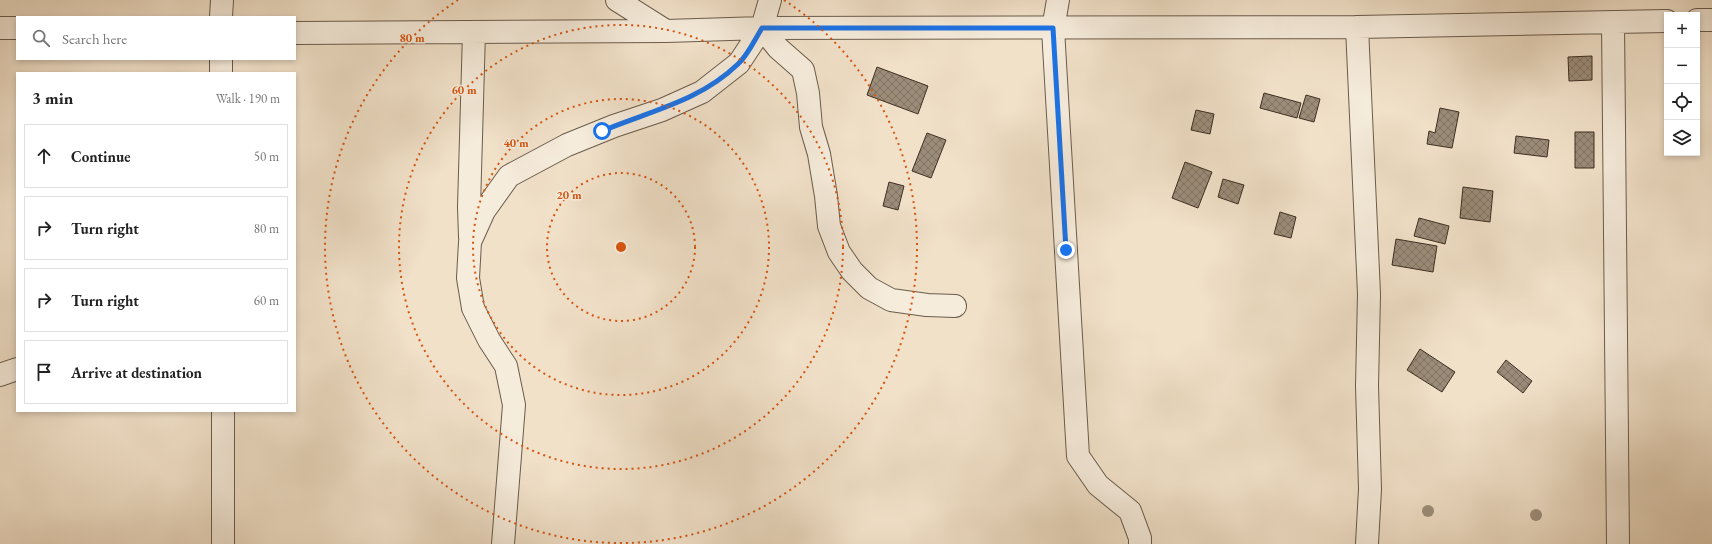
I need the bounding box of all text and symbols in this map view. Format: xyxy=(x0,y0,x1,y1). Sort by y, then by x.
map controls xyxy=(1664,12,1700,156)
button: + xyxy=(1664,12,1700,48)
search box xyxy=(16,16,296,60)
icon: search xyxy=(30,27,52,49)
text: Search here xyxy=(62,29,127,48)
text: 80 m xyxy=(399,30,425,46)
button: − xyxy=(1664,48,1700,84)
text: 60 m xyxy=(451,82,477,98)
button: locate xyxy=(1664,84,1700,120)
text: 3 min xyxy=(32,87,73,109)
text: Walk · 190 m xyxy=(216,90,280,107)
button: layers xyxy=(1664,120,1700,156)
route start xyxy=(593,122,611,140)
text: 40 m xyxy=(503,135,529,151)
icon: ahead xyxy=(33,145,55,167)
text: Continue xyxy=(71,147,131,166)
text: 50 m xyxy=(254,148,279,165)
text: 20 m xyxy=(556,187,582,203)
icon: right xyxy=(33,217,55,239)
text: Turn right xyxy=(71,219,139,238)
text: 80 m xyxy=(254,220,279,237)
centre of rings xyxy=(614,240,628,254)
route end xyxy=(1057,241,1075,259)
icon: right xyxy=(33,289,55,311)
text: Turn right xyxy=(71,291,139,310)
text: 60 m xyxy=(254,292,279,309)
icon: arrive xyxy=(33,361,55,383)
text: Arrive at destination xyxy=(71,363,202,382)

